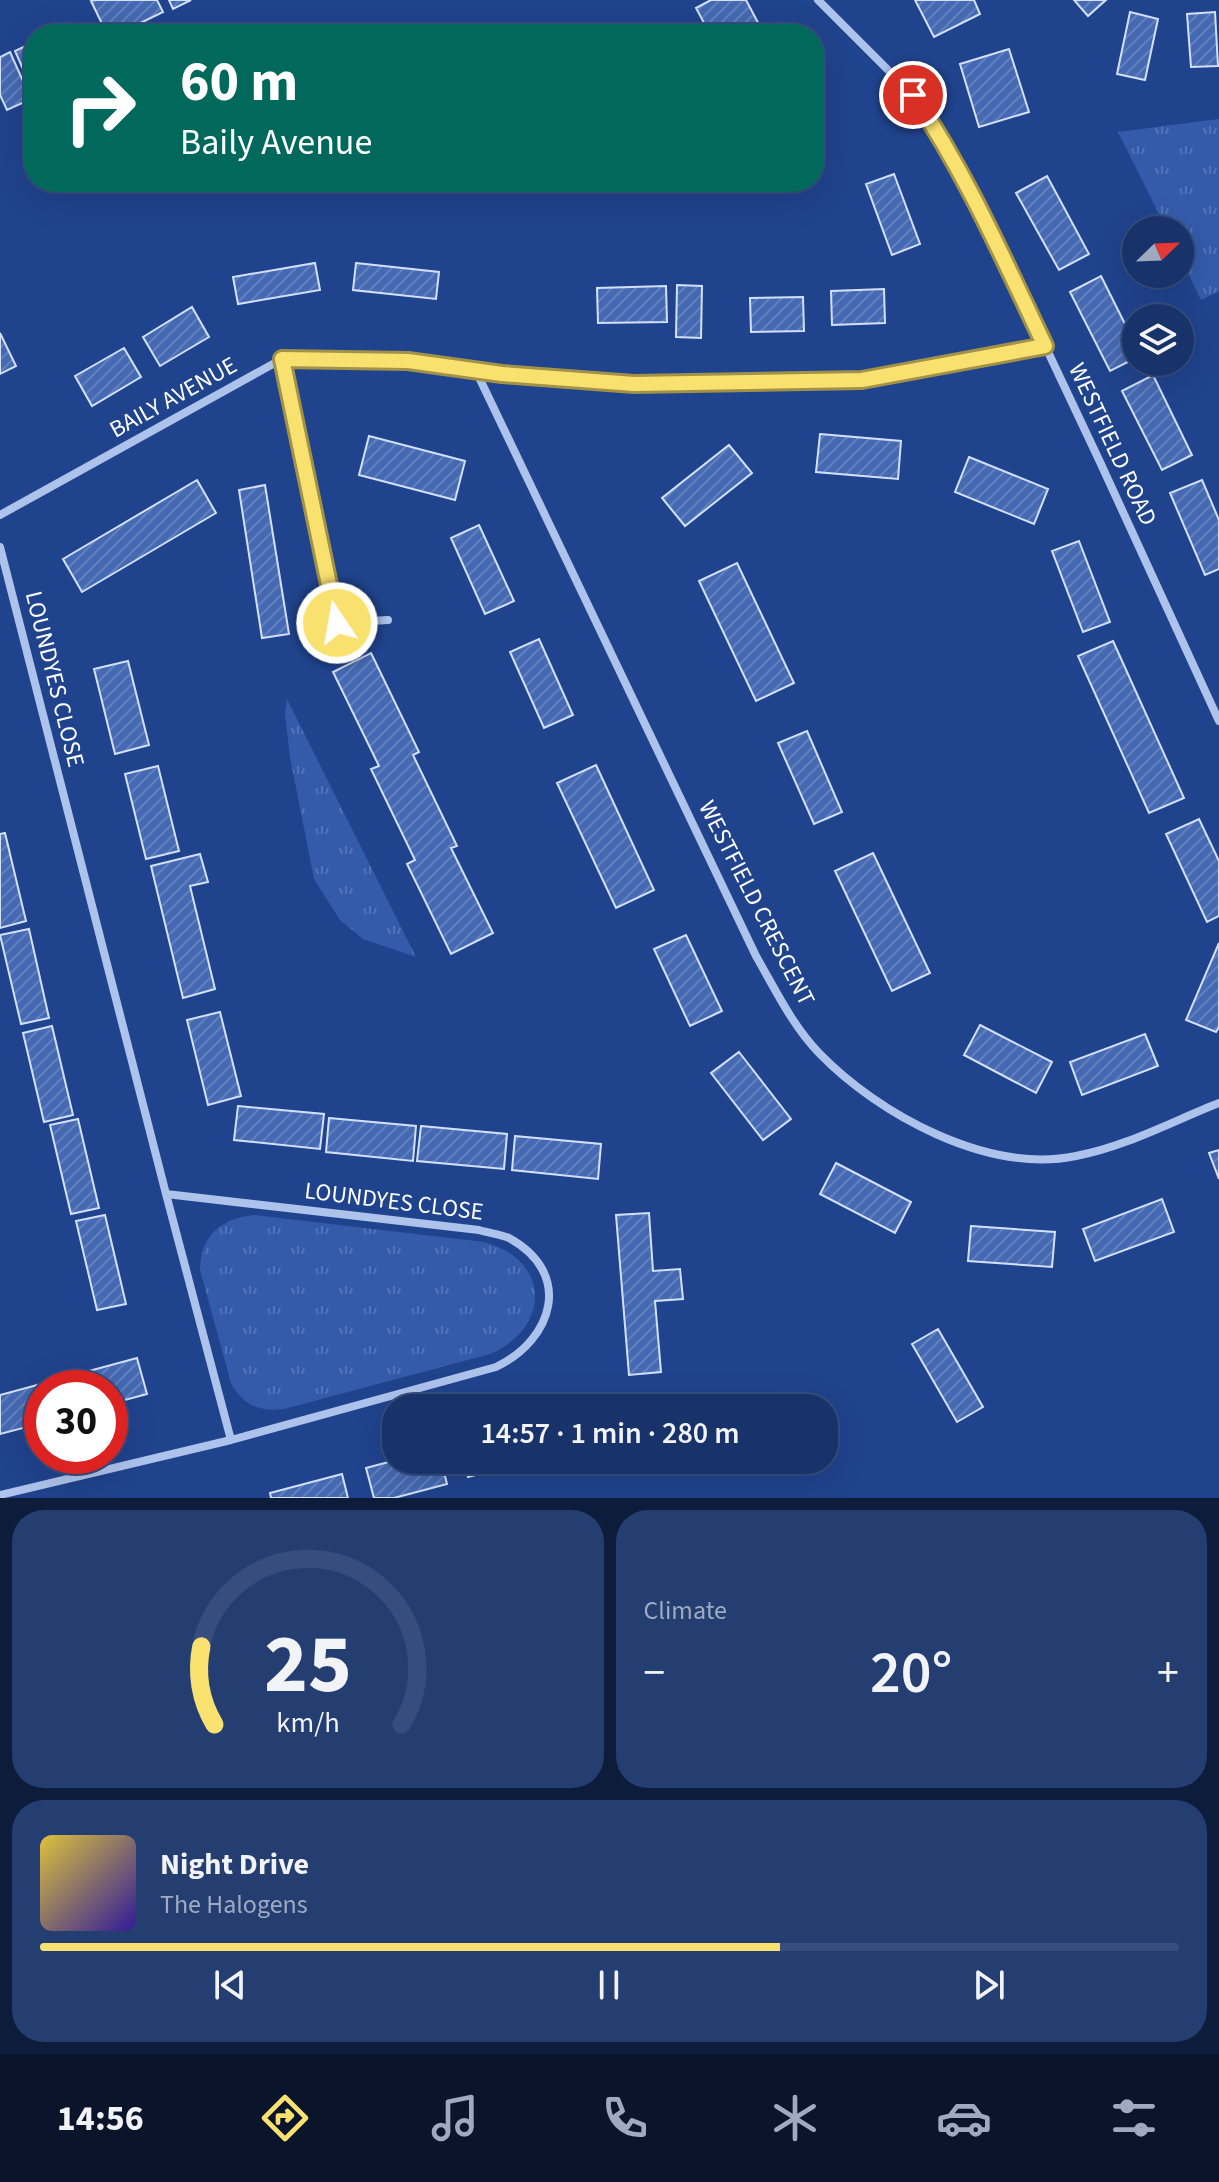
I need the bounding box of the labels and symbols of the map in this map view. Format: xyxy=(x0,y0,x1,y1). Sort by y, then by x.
pin xyxy=(879,61,947,129)
north arrow xyxy=(1122,216,1194,288)
street label: BAILY AVENUE xyxy=(103,348,243,447)
street label: WESTFIELD ROAD xyxy=(1060,357,1166,531)
position arrow xyxy=(295,581,379,665)
street label: LOUNDYES CLOSE xyxy=(16,588,93,771)
street label: WESTFIELD CRESCENT xyxy=(690,794,824,1012)
street label: LOUNDYES CLOSE xyxy=(302,1173,485,1230)
speed limit sign: 30 xyxy=(24,1370,128,1474)

